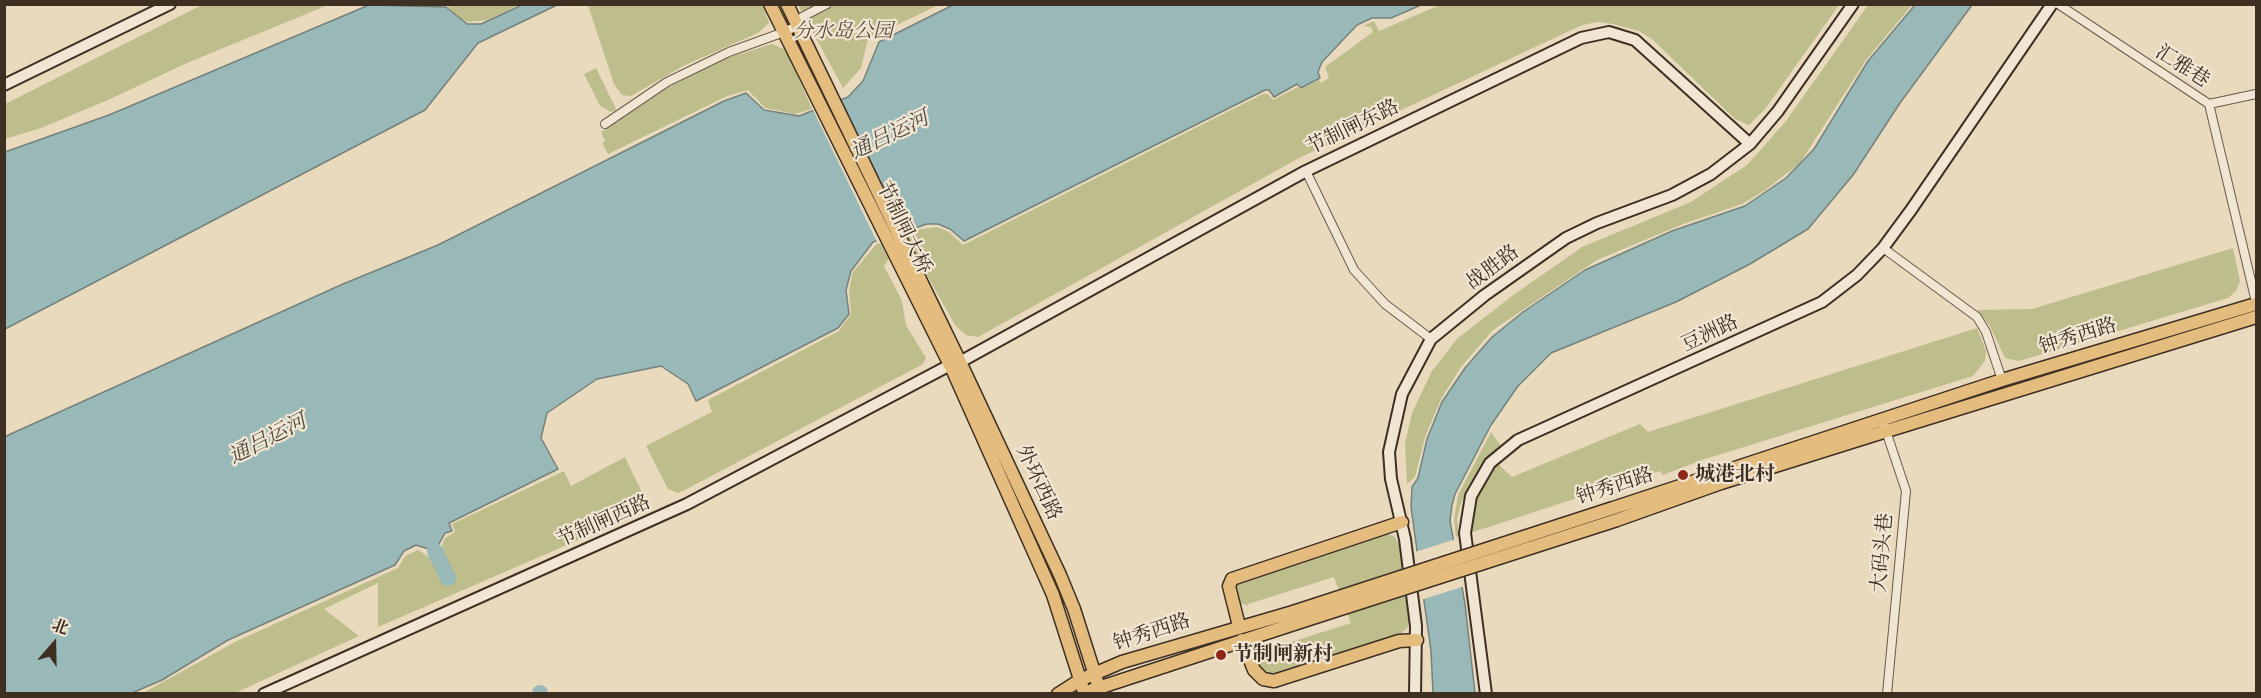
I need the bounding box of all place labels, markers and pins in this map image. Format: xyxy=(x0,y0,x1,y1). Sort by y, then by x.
place label: 城港北村 xyxy=(1695,463,1775,487)
marker: 城港北村 xyxy=(1676,468,1690,482)
place label: 节制闸新村 xyxy=(1233,643,1333,667)
marker: 节制闸新村 xyxy=(1214,648,1228,662)

